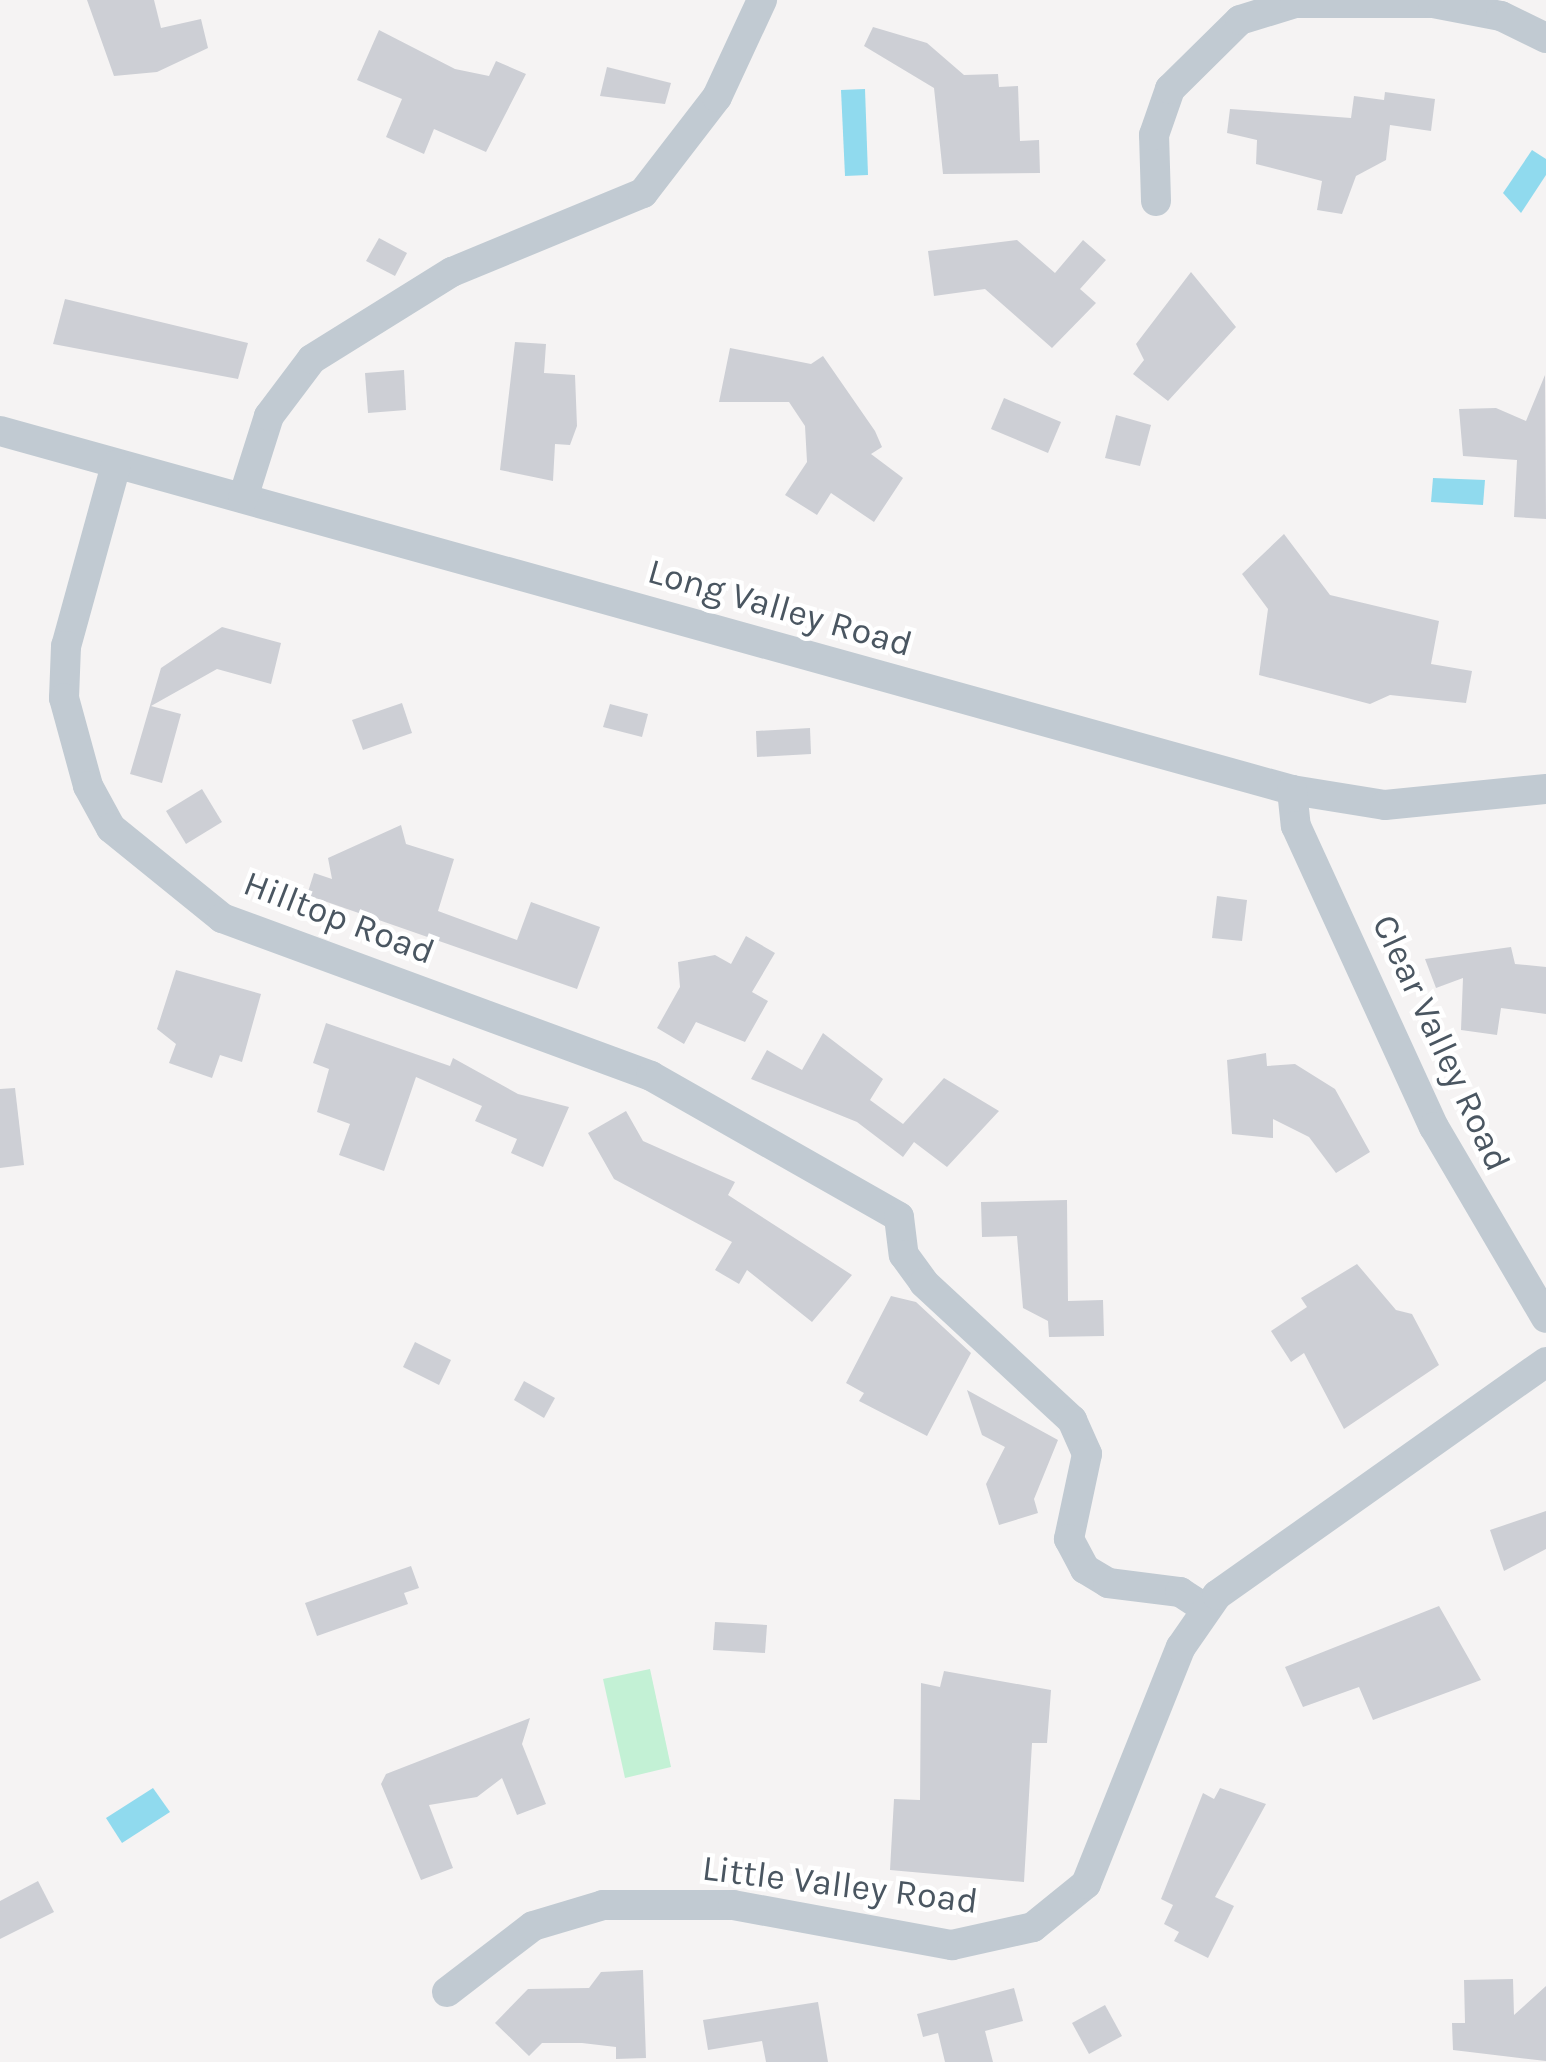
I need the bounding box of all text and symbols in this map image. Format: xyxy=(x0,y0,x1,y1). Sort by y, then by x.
street label: Long Valley Road xyxy=(643,550,917,666)
street label: Hilltop Road xyxy=(238,862,440,974)
street label: Clear Valley Road xyxy=(1363,908,1519,1178)
street label: Little Valley Road xyxy=(700,1847,980,1923)

